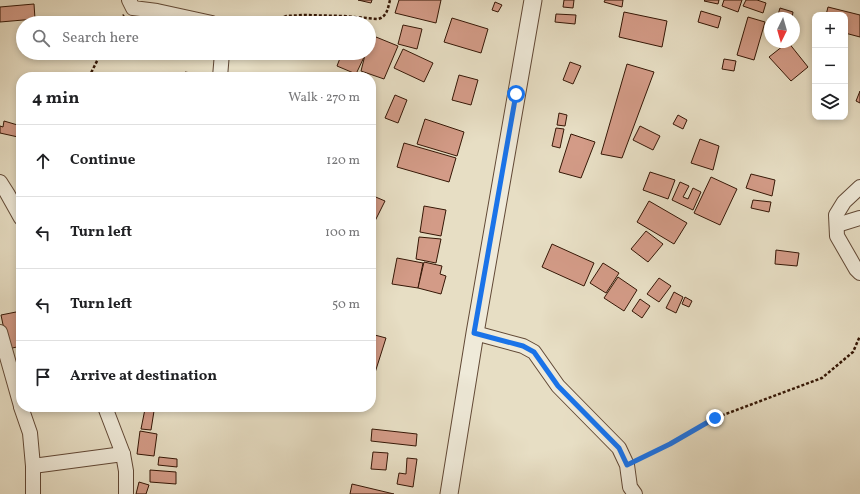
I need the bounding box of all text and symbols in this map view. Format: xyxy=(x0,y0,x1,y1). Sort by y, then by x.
north arrow xyxy=(764,12,800,48)
map controls xyxy=(812,12,848,120)
button: + xyxy=(812,12,848,48)
search box xyxy=(16,16,376,60)
icon: search xyxy=(30,27,52,49)
text: Search here xyxy=(62,28,139,49)
button: − xyxy=(812,48,848,84)
button: layers xyxy=(812,84,848,120)
route start xyxy=(507,85,525,103)
text: 4 min xyxy=(32,87,79,110)
text: Walk · 270 m xyxy=(288,89,360,107)
icon: ahead xyxy=(32,150,54,172)
text: Continue xyxy=(70,150,135,171)
text: 120 m xyxy=(326,152,360,170)
icon: left xyxy=(32,222,54,244)
text: Turn left xyxy=(70,222,132,243)
text: 100 m xyxy=(325,224,360,242)
icon: left xyxy=(32,294,54,316)
text: Turn left xyxy=(70,294,132,315)
text: 50 m xyxy=(332,296,360,314)
icon: arrive xyxy=(32,366,54,388)
text: Arrive at destination xyxy=(70,366,217,387)
route end xyxy=(706,409,724,427)

